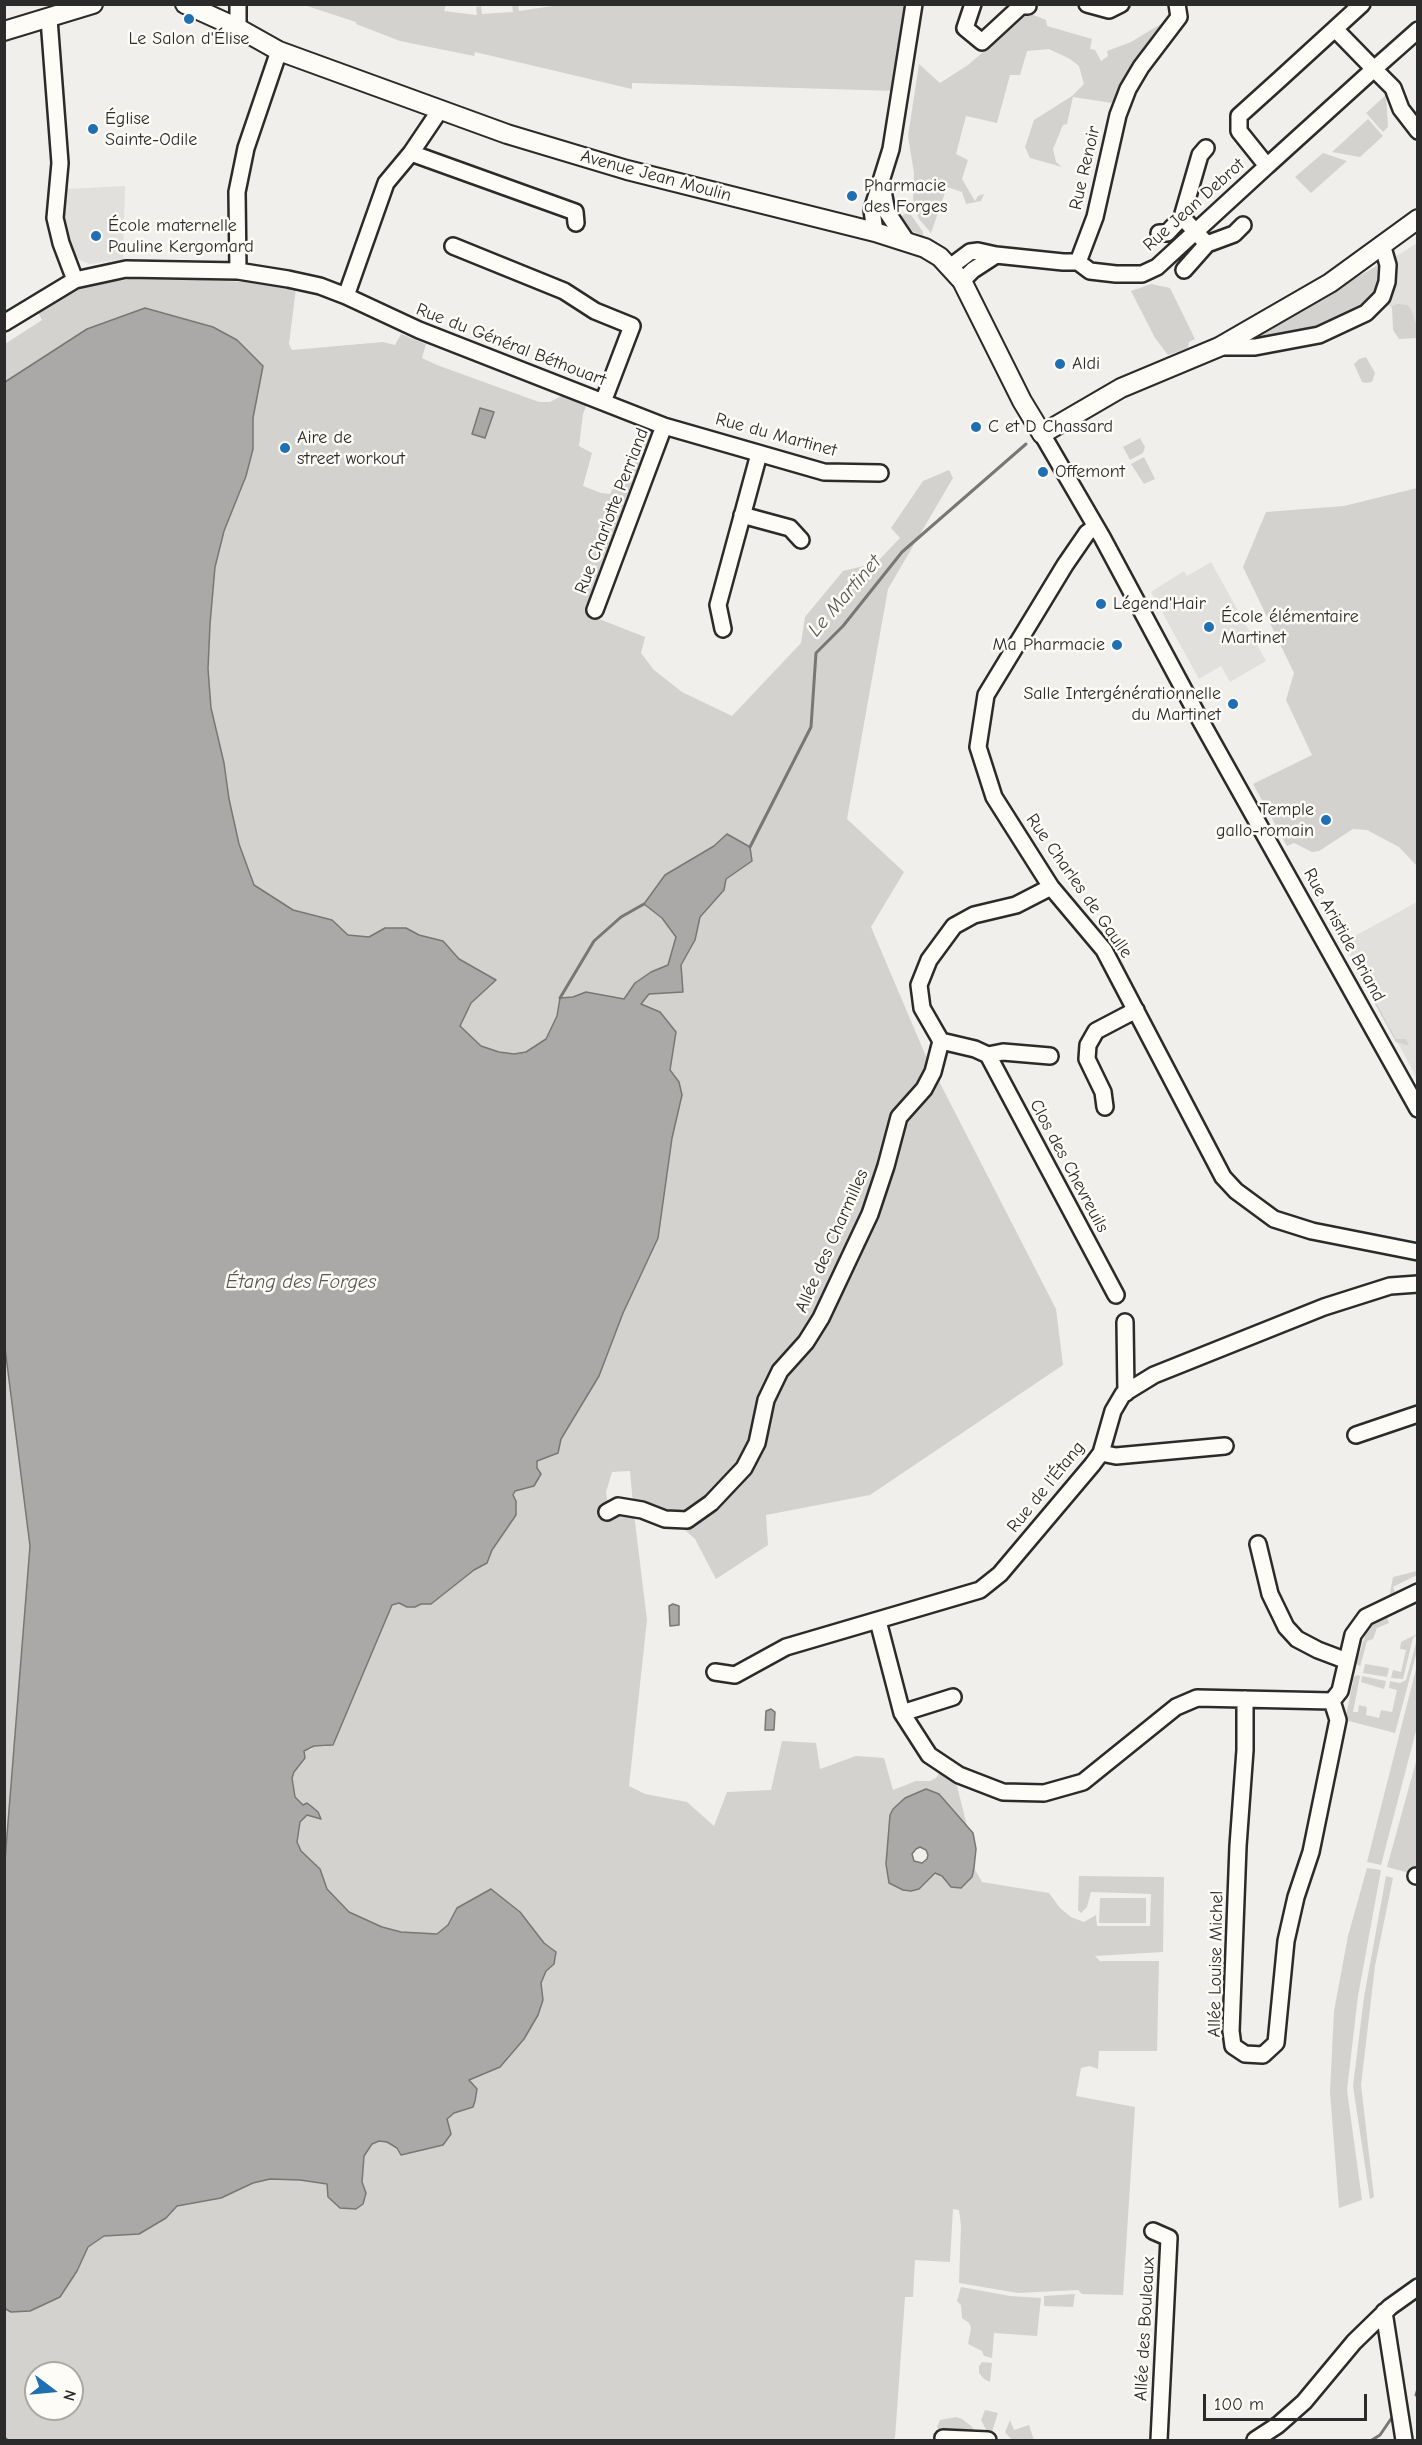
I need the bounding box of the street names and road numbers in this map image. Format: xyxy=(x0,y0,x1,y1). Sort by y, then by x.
street label: Rue Renoir xyxy=(1065,124,1105,212)
street label: Avenue Jean Moulin xyxy=(578,145,734,207)
street label: Rue Jean Debrot xyxy=(1139,154,1249,256)
street label: Rue du Général Béthouart xyxy=(413,299,609,391)
street label: Rue du Martinet xyxy=(713,408,839,462)
street label: Rue Charlotte Perriand xyxy=(570,425,654,597)
street label: Rue Charles de Gaulle xyxy=(1021,810,1137,962)
street label: Rue Aristide Briand xyxy=(1298,865,1390,1005)
street label: Clos des Chevreuils xyxy=(1025,1096,1113,1236)
street label: Allée des Charmilles xyxy=(791,1166,873,1316)
street label: Rue de l'Étang xyxy=(1003,1437,1089,1537)
street label: Allée Louise Michel xyxy=(1204,1890,1228,2038)
street label: Allée des Bouleaux xyxy=(1130,2256,1160,2402)

